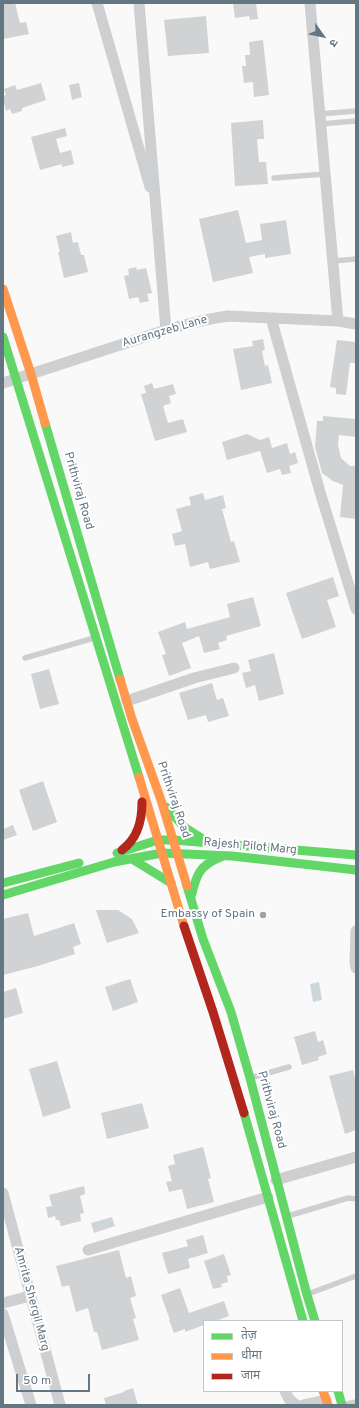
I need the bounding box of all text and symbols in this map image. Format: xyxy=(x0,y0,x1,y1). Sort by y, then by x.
north arrow xyxy=(303,16,343,56)
text: उ xyxy=(325,36,341,49)
street label: Aurangzeb Lane xyxy=(121,313,209,351)
street label: Prithviraj Road xyxy=(60,450,96,532)
street label: Prithviraj Road xyxy=(153,760,193,840)
street label: Rajesh Pilot Marg xyxy=(203,836,297,858)
place label: Embassy of Spain xyxy=(161,908,255,922)
marker: Embassy of Spain xyxy=(258,910,268,920)
street label: Prithviraj Road xyxy=(254,1069,288,1151)
street label: Amrita Shergil Marg xyxy=(10,1245,52,1353)
legend xyxy=(203,1320,343,1392)
text: तेज़ xyxy=(241,1328,257,1344)
text: धीमा xyxy=(241,1348,262,1364)
scale bar xyxy=(18,1366,92,1392)
text: जाम xyxy=(241,1368,260,1384)
text: 50 m xyxy=(23,1373,51,1389)

